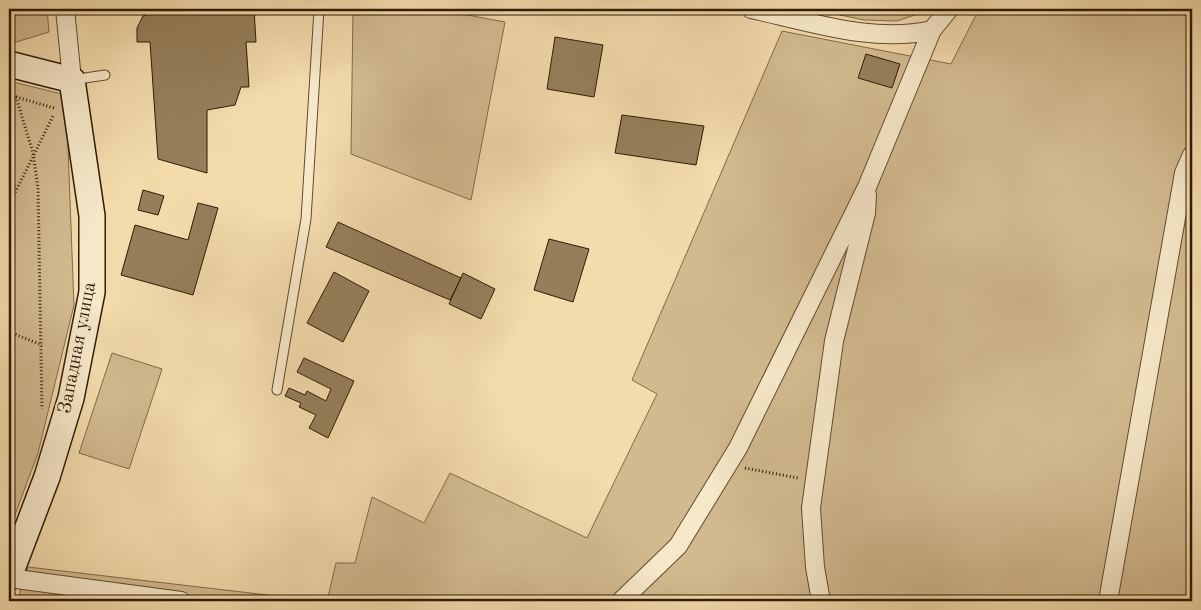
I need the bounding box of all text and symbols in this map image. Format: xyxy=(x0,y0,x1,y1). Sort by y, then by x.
street label: Западная улица xyxy=(56,280,100,416)

